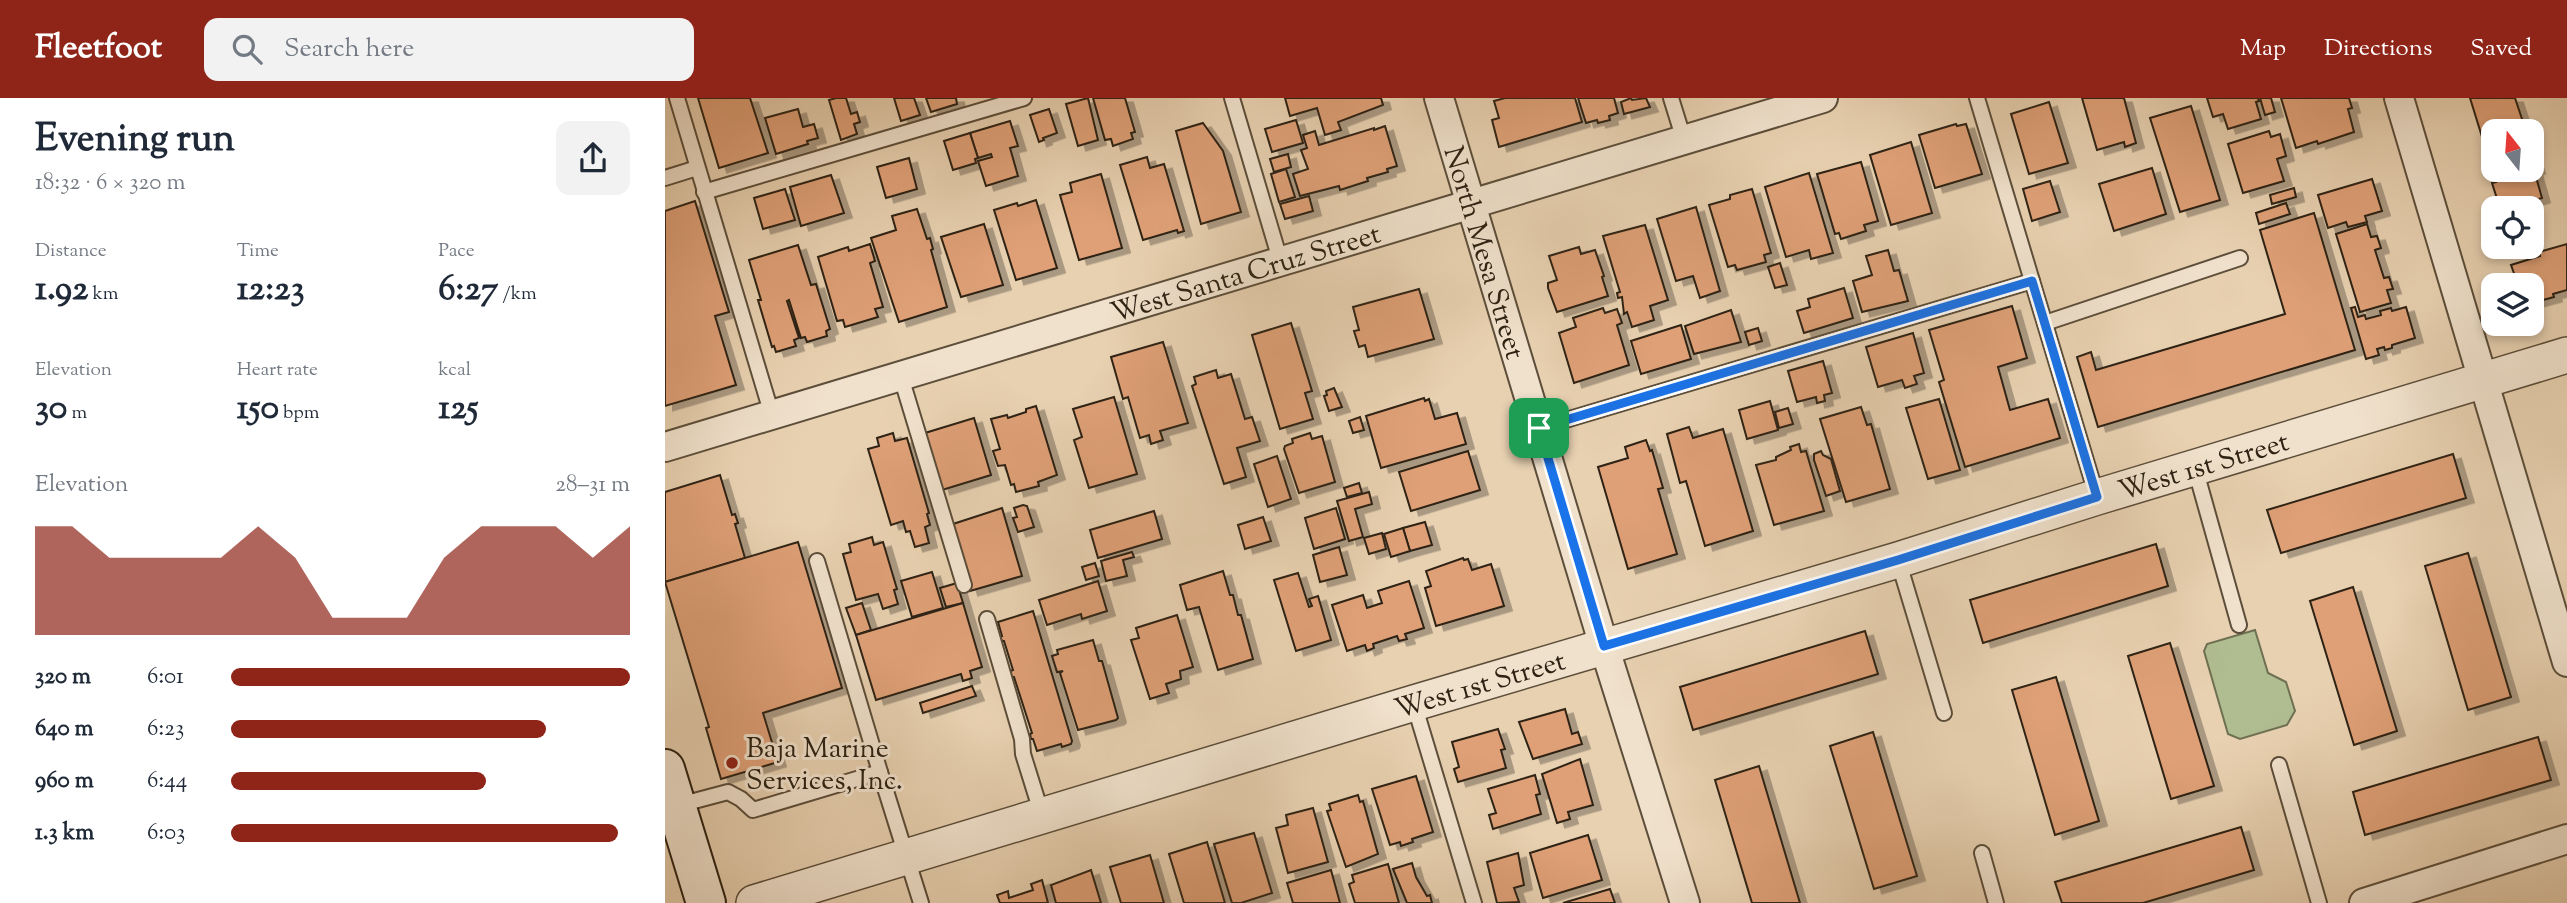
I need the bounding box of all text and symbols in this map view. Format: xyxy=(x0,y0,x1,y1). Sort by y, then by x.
search box xyxy=(204,18,694,81)
text: Fleetfoot xyxy=(35,25,162,73)
icon: search xyxy=(228,30,266,68)
text: Search here xyxy=(284,31,414,68)
text: Map xyxy=(2240,32,2286,66)
text: Directions xyxy=(2324,32,2432,66)
text: Saved xyxy=(2470,32,2532,66)
text: Evening run xyxy=(35,114,235,168)
north arrow xyxy=(2481,119,2545,182)
map controls xyxy=(2481,119,2544,336)
button: share xyxy=(556,121,630,195)
street label: North Mesa Street xyxy=(1432,142,1534,365)
text: 18:32 · 6 × 320 m xyxy=(35,167,185,200)
button: locate xyxy=(2481,196,2544,259)
street label: West Santa Cruz Street xyxy=(1106,215,1386,335)
text: Distance xyxy=(35,238,107,265)
text: Time xyxy=(237,238,279,265)
text: Pace xyxy=(438,238,475,265)
text: 1.92 xyxy=(35,265,88,316)
text: 12:23 xyxy=(237,265,305,316)
text: 6:27 xyxy=(438,265,498,316)
button: layers xyxy=(2481,273,2544,336)
text: km xyxy=(88,281,119,308)
text: /km xyxy=(498,281,537,308)
text: Elevation xyxy=(35,357,112,384)
text: Heart rate xyxy=(237,357,318,384)
text: kcal xyxy=(438,357,471,384)
text: 30 xyxy=(35,384,67,435)
text: 150 xyxy=(237,384,279,435)
text: 125 xyxy=(438,384,479,435)
pin xyxy=(1509,398,1569,458)
text: m xyxy=(67,400,87,427)
text: bpm xyxy=(279,400,320,427)
icon: arrive xyxy=(1520,409,1558,447)
street label: West 1st Street xyxy=(2114,423,2295,512)
text: Elevation xyxy=(35,469,128,502)
text: 28–31 m xyxy=(555,469,630,502)
street label: West 1st Street xyxy=(1390,642,1571,731)
text: 320 m xyxy=(35,661,91,694)
text: 6:01 xyxy=(147,661,184,694)
text: 640 m xyxy=(35,713,93,746)
text: 6:23 xyxy=(147,713,184,746)
place label: Baja Marine Services, Inc. xyxy=(746,730,903,802)
marker: Baja Marine Services, Inc. xyxy=(724,755,740,771)
text: 960 m xyxy=(35,765,94,798)
text: 6:44 xyxy=(147,765,187,798)
text: 1.3 km xyxy=(35,817,94,850)
text: 6:03 xyxy=(147,817,185,850)

